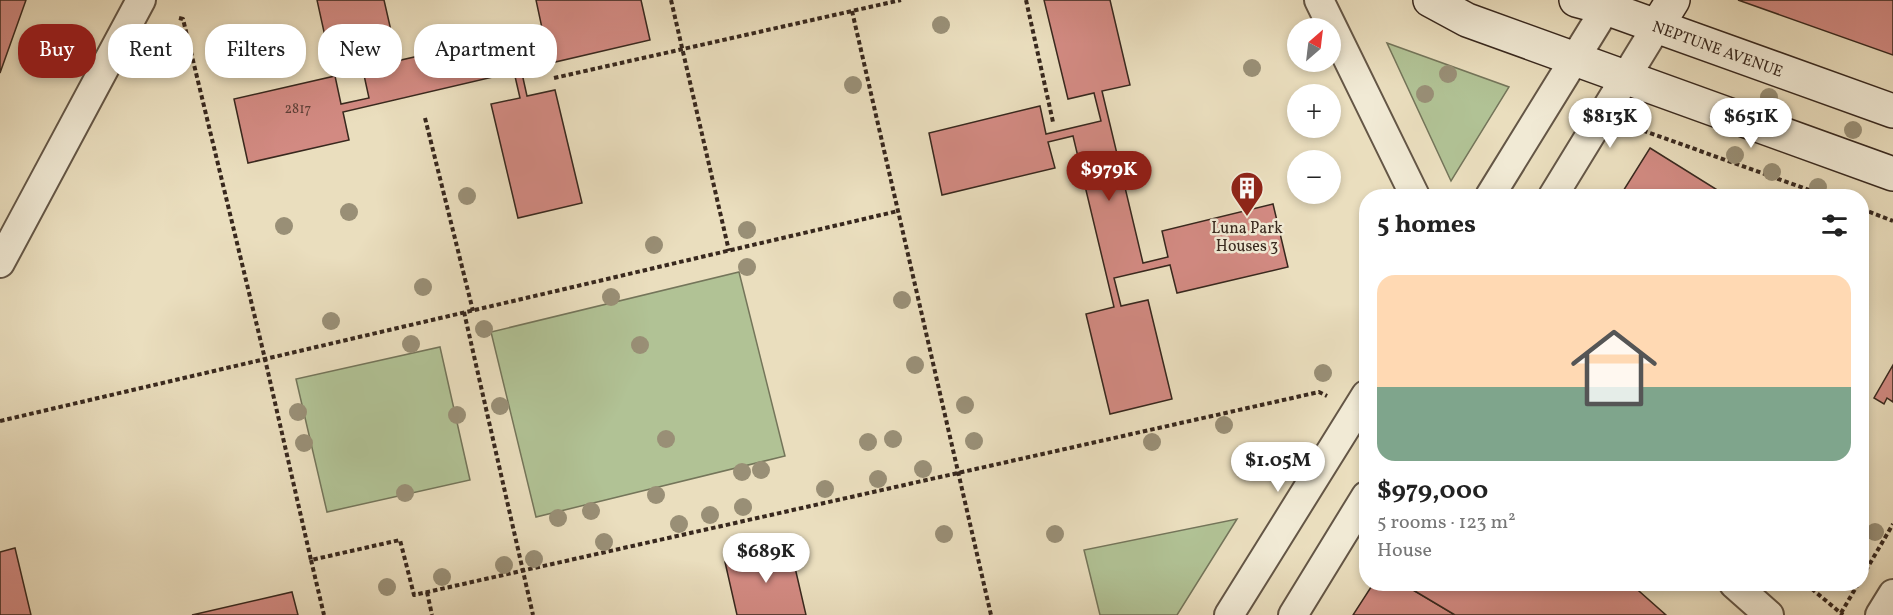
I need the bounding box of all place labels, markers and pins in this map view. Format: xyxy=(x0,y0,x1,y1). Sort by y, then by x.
pin: $813K xyxy=(1568,98,1652,149)
pin: $651K xyxy=(1709,98,1793,149)
pin: $979K xyxy=(1067,151,1151,202)
building icon: Luna Park Houses 3 xyxy=(1229,170,1265,217)
place label: Luna Park Houses 3 xyxy=(1211,218,1283,258)
pin: $1.05M xyxy=(1229,442,1327,493)
pin: $689K xyxy=(724,533,808,584)

